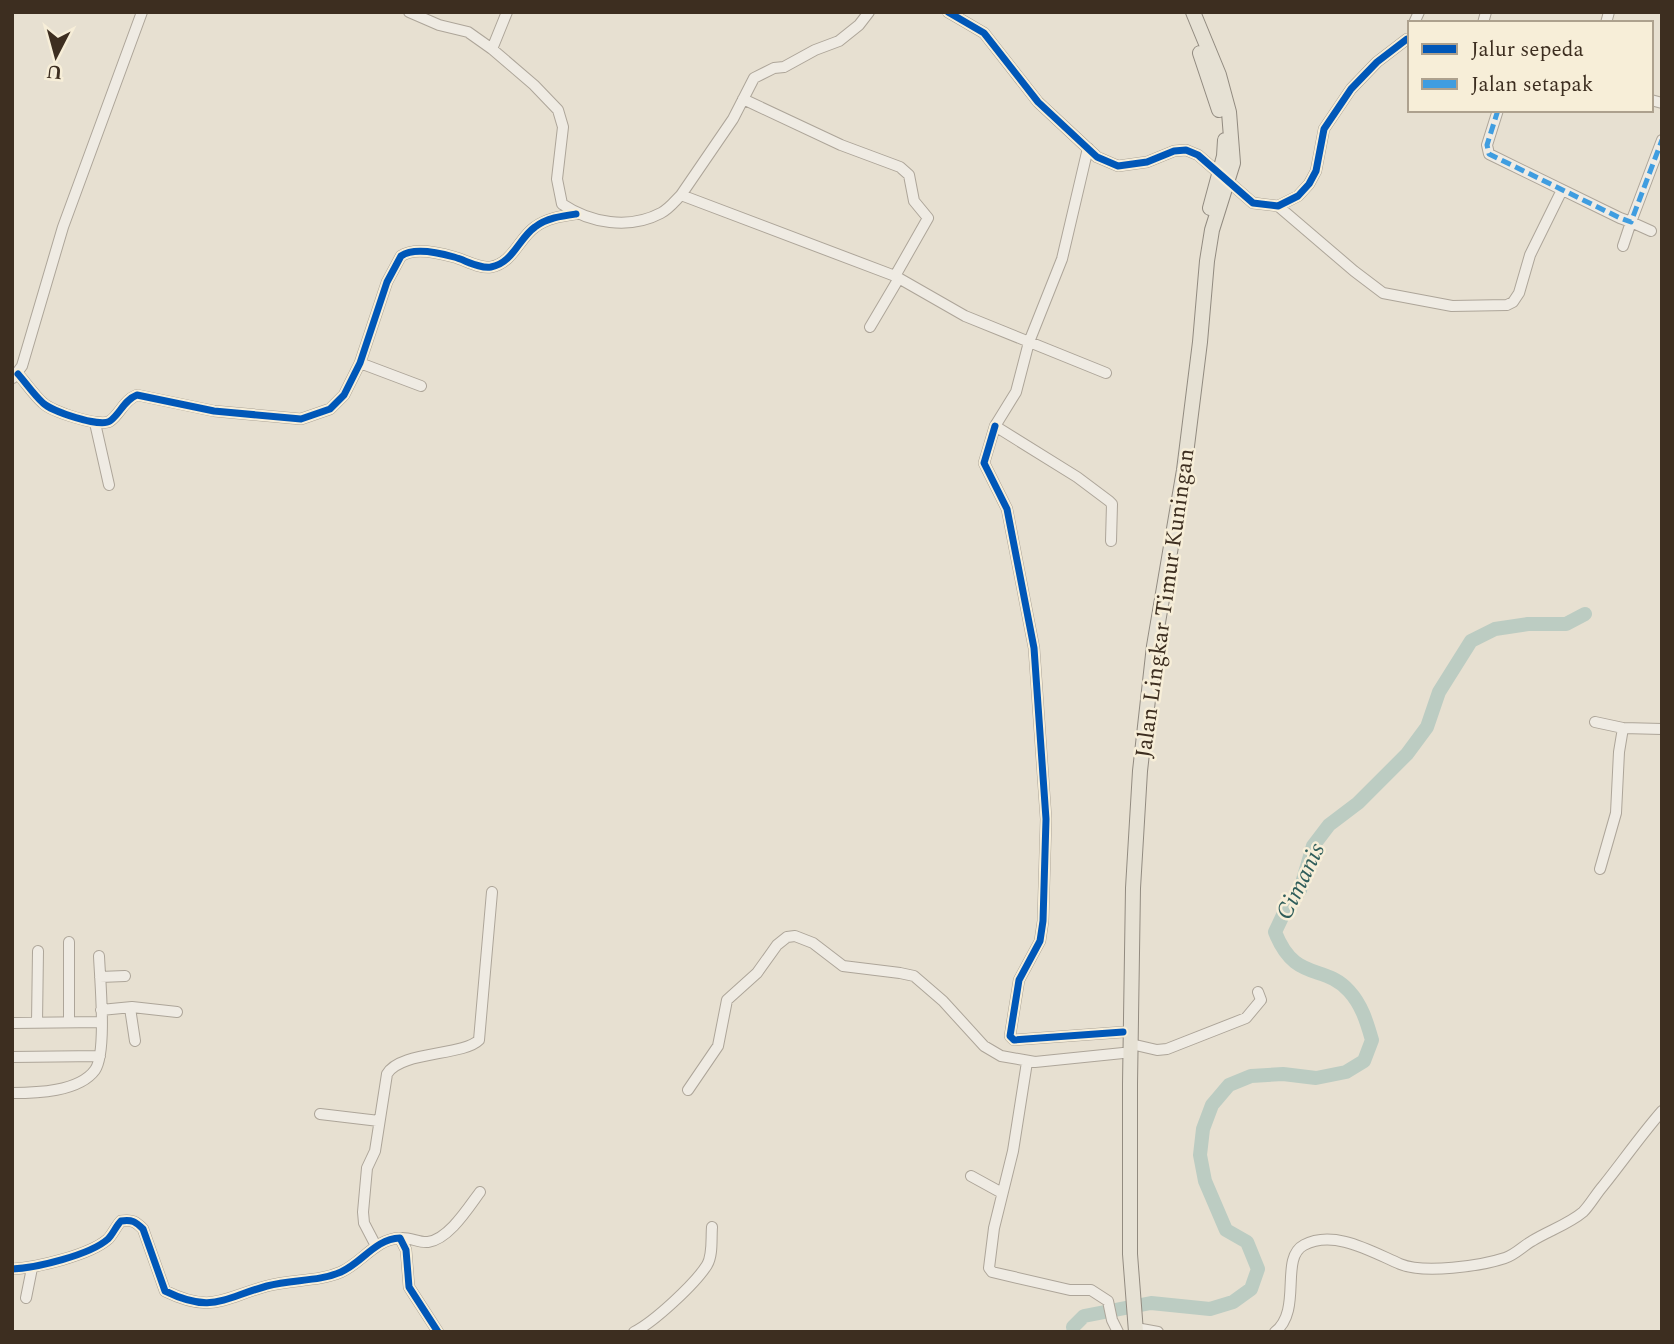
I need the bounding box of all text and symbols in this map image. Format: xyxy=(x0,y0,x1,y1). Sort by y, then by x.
north arrow xyxy=(21,21,91,91)
legend xyxy=(1408,21,1653,112)
text: Jalur sepeda xyxy=(1471,34,1584,66)
text: U xyxy=(45,56,64,87)
text: Jalan setapak xyxy=(1471,69,1594,101)
street label: Jalan Lingkar Timur Kuningan xyxy=(1126,446,1205,760)
water label: Cimanis xyxy=(1267,836,1335,926)

